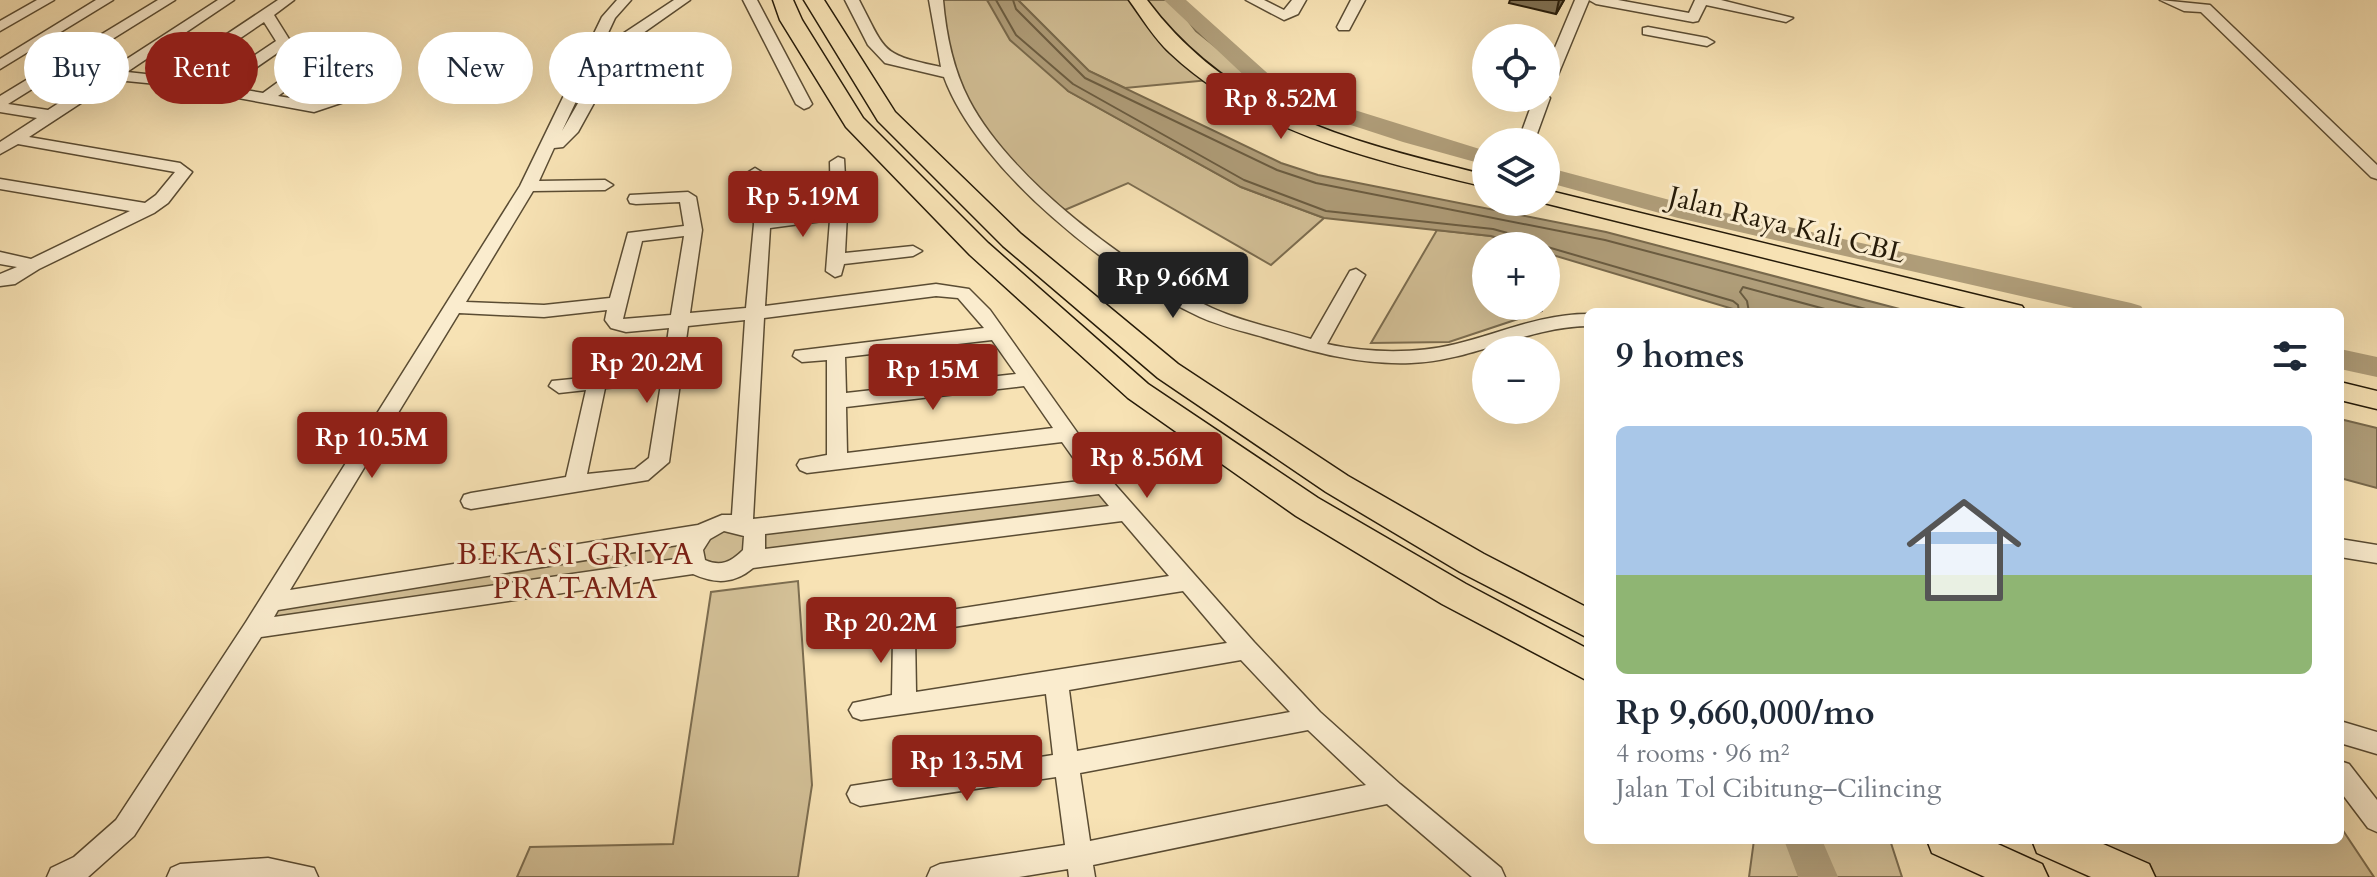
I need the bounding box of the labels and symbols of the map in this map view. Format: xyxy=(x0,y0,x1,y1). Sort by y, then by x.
pin: Rp 8.52M xyxy=(1198,73,1364,141)
pin: Rp 5.19M xyxy=(720,171,886,239)
street label: Jalan Raya Kali CBL xyxy=(1661,176,1910,273)
pin: Rp 9.66M xyxy=(1090,252,1256,320)
pin: Rp 20.2M xyxy=(564,337,730,405)
pin: Rp 15M xyxy=(868,344,998,412)
pin: Rp 10.5M xyxy=(289,412,455,480)
pin: Rp 8.56M xyxy=(1064,432,1230,500)
district label: BEKASI GRIYA PRATAMA xyxy=(457,534,695,609)
pin: Rp 20.2M xyxy=(798,597,964,665)
pin: Rp 13.5M xyxy=(884,735,1050,803)

